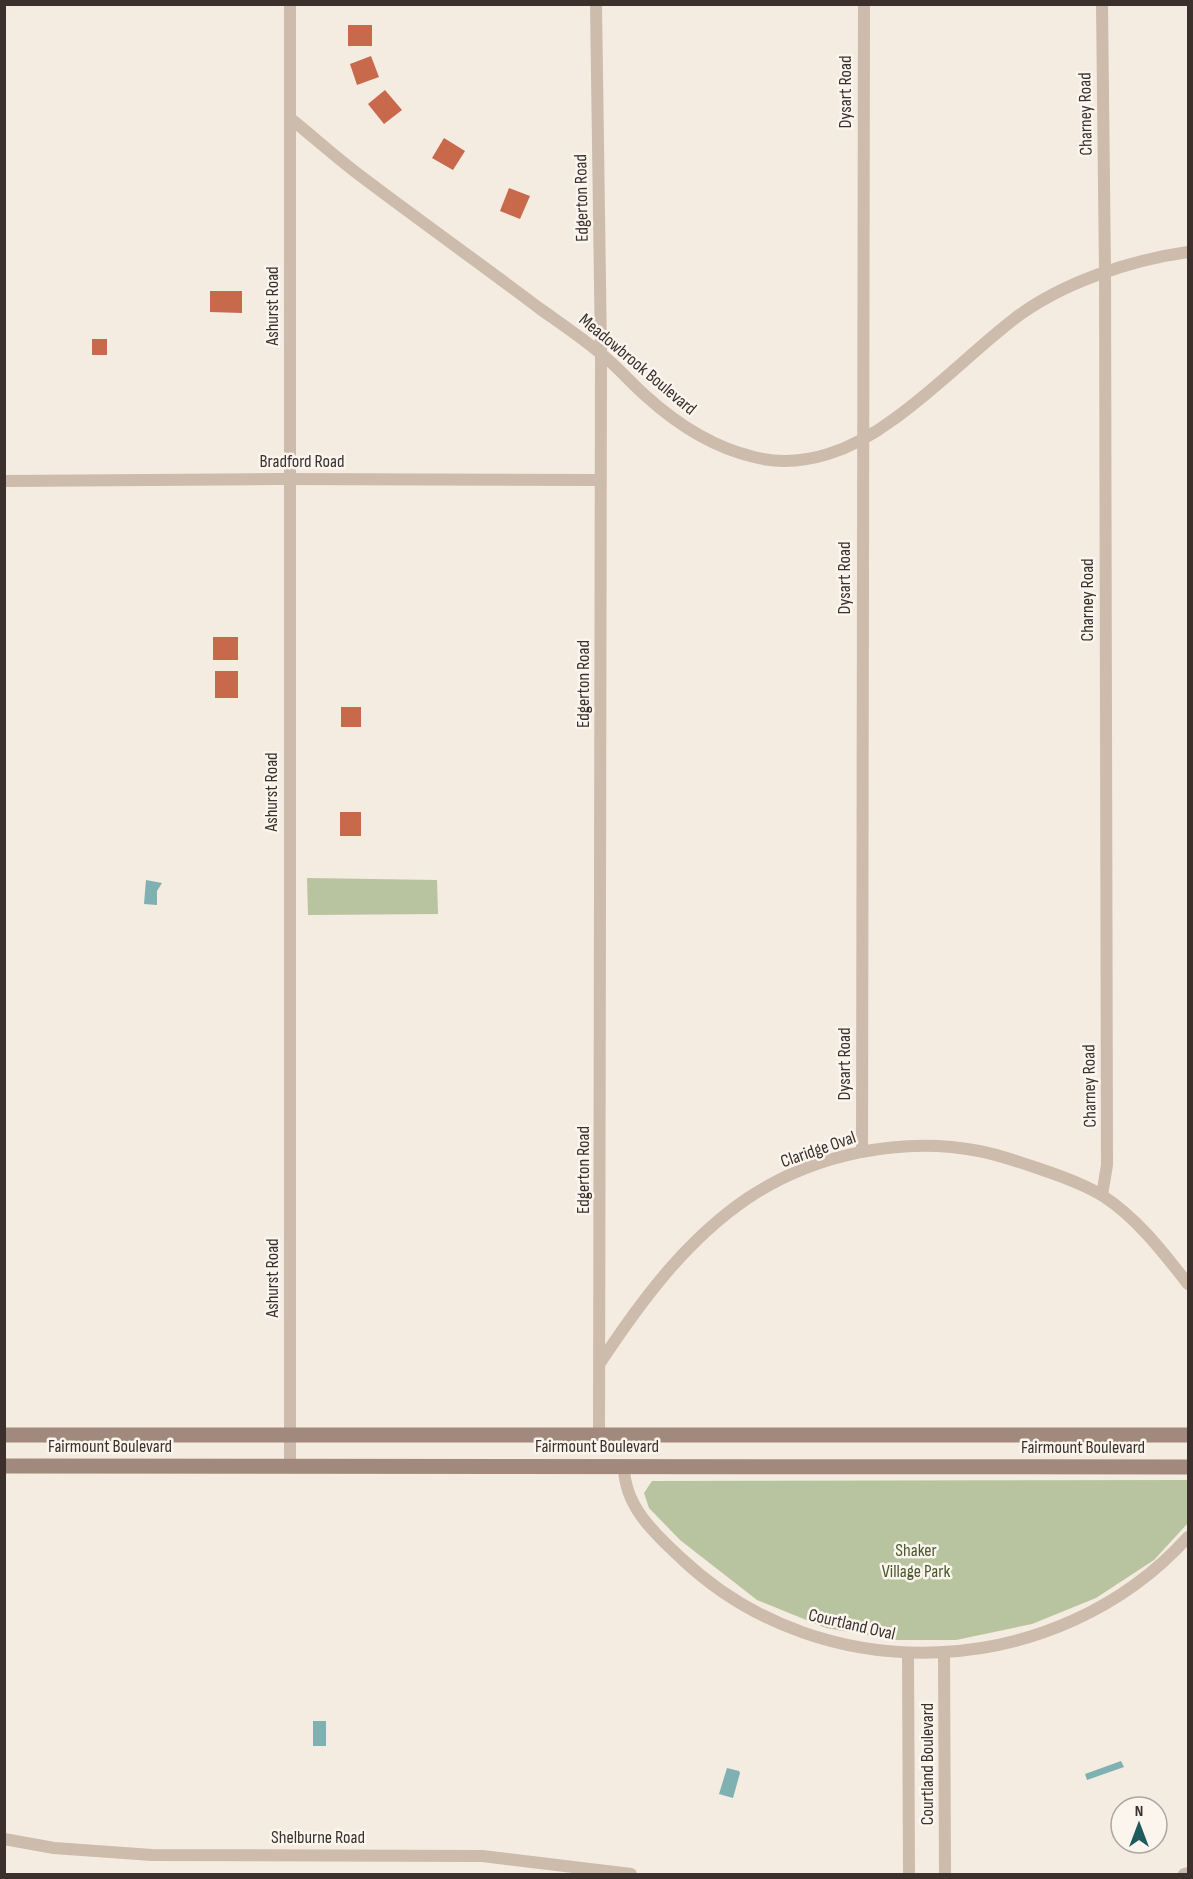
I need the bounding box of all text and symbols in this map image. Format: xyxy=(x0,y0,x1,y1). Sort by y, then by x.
street label: Dysart Road xyxy=(835,56,856,128)
street label: Charney Road xyxy=(1074,72,1097,156)
street label: Edgerton Road xyxy=(570,154,593,242)
street label: Ashurst Road xyxy=(262,266,283,347)
street label: Meadowbrook Boulevard xyxy=(575,309,700,419)
street label: Bradford Road xyxy=(260,451,344,472)
street label: Dysart Road xyxy=(834,542,855,614)
street label: Charney Road xyxy=(1077,558,1098,642)
street label: Edgerton Road xyxy=(573,640,594,728)
street label: Ashurst Road xyxy=(261,752,282,833)
street label: Dysart Road xyxy=(834,1028,855,1100)
street label: Charney Road xyxy=(1078,1044,1101,1128)
street label: Edgerton Road xyxy=(573,1126,594,1214)
street label: Claridge Oval xyxy=(778,1127,859,1172)
street label: Ashurst Road xyxy=(262,1238,283,1319)
street label: Fairmount Boulevard xyxy=(48,1436,172,1457)
street label: Fairmount Boulevard xyxy=(535,1436,659,1457)
street label: Fairmount Boulevard xyxy=(1021,1437,1145,1458)
park label: Shaker Village Park xyxy=(882,1540,950,1582)
street label: Courtland Oval xyxy=(806,1604,897,1645)
street label: Courtland Boulevard xyxy=(917,1703,938,1825)
north arrow xyxy=(1109,1795,1169,1855)
text: N xyxy=(1135,1802,1143,1821)
street label: Shelburne Road xyxy=(271,1827,365,1848)

